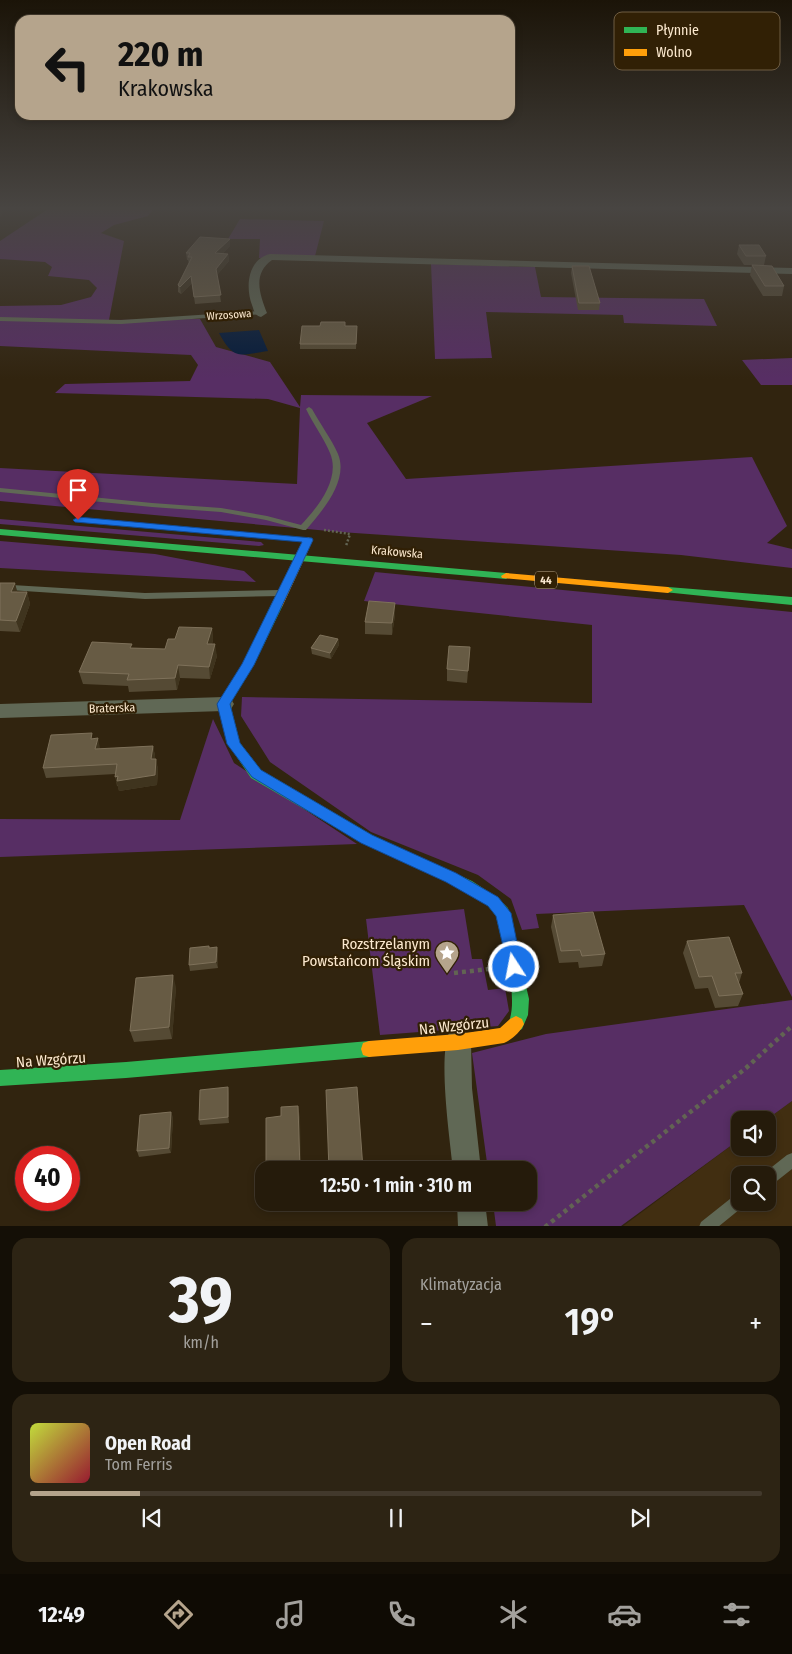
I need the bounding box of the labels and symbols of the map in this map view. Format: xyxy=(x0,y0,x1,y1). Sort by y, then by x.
legend xyxy=(614,12,780,70)
text: Płynnie xyxy=(656,22,699,39)
text: Wolno xyxy=(656,44,692,61)
street label: Wrzosowa xyxy=(206,307,252,323)
pin xyxy=(57,469,99,520)
street label: Krakowska xyxy=(370,543,424,561)
road number: 44 xyxy=(535,572,557,588)
street label: Braterska xyxy=(89,700,136,716)
place label: Rozstrzelanym Powstańcom Śląskim xyxy=(302,935,430,970)
place icon: Rozstrzelanym Powstańcom Śląskim xyxy=(434,940,460,974)
position arrow xyxy=(487,940,539,992)
street label: Na Wzgórzu xyxy=(418,1013,490,1039)
street label: Na Wzgórzu xyxy=(15,1049,87,1071)
speed limit sign: 40 xyxy=(15,1146,80,1211)

